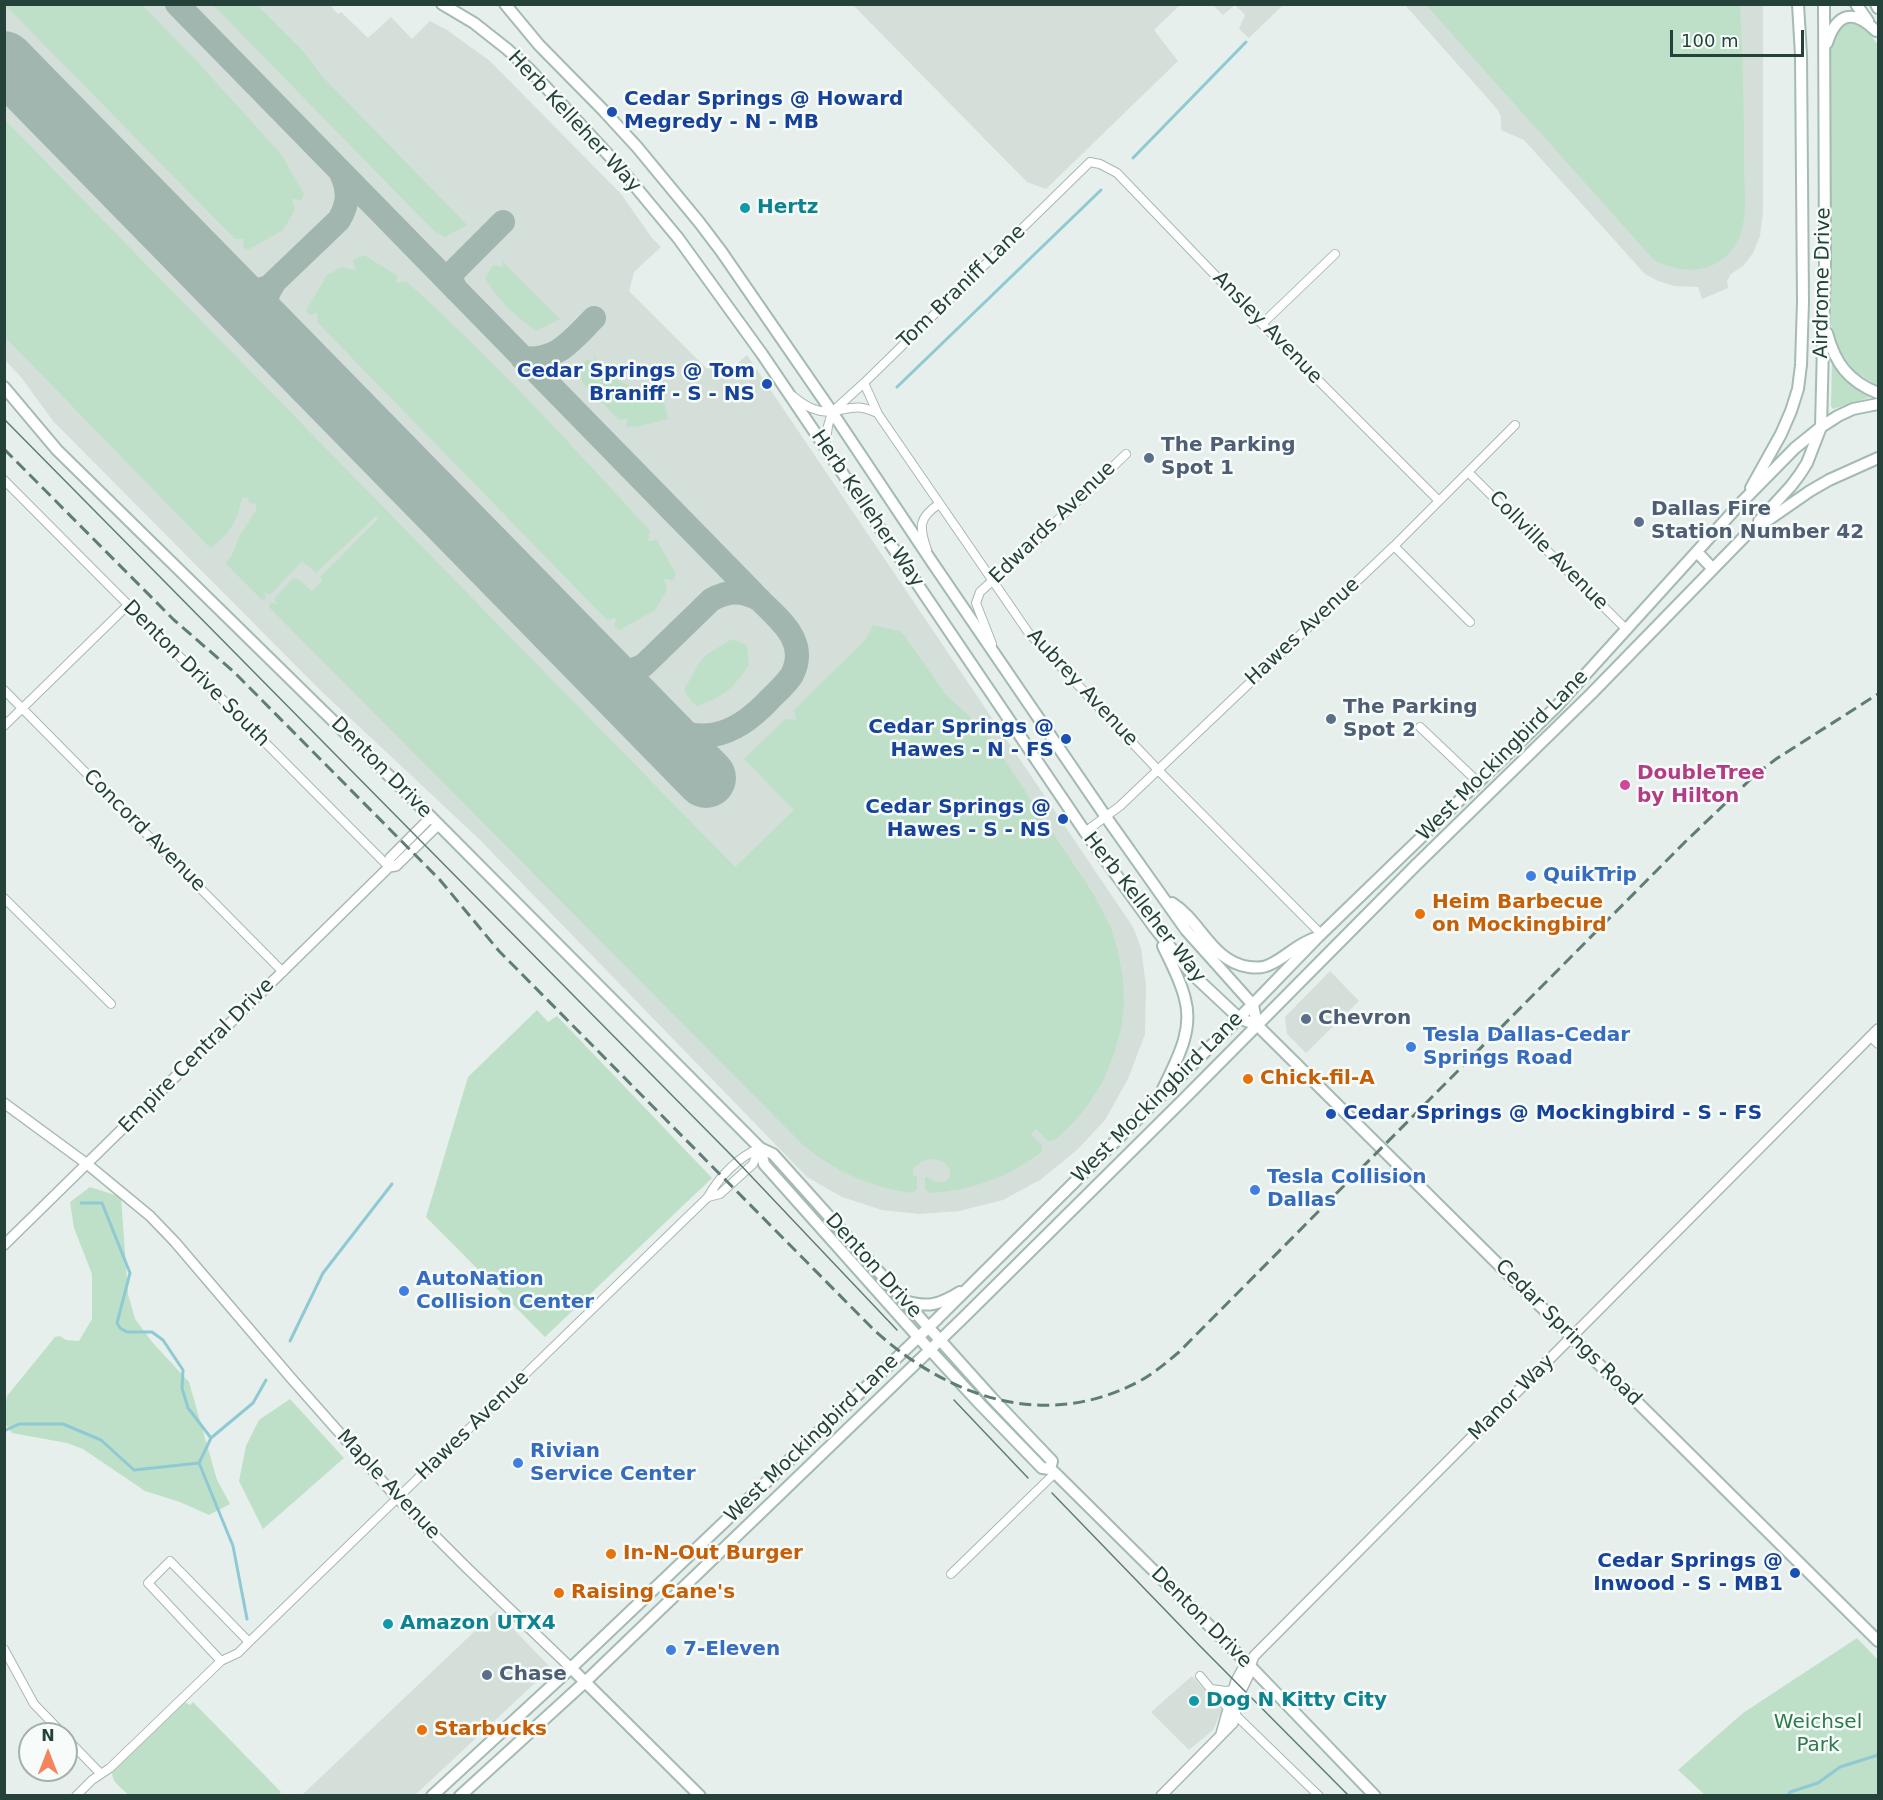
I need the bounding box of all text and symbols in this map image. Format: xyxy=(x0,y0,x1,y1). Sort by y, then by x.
scale bar xyxy=(1673,18,1806,56)
text: 100 m xyxy=(1681,30,1739,51)
street label: Herb Kelleher Way xyxy=(502,46,646,198)
place label: Cedar Springs @ Howard Megredy - N - MB xyxy=(624,88,903,135)
marker: Cedar Springs @ Howard Megredy - N - MB xyxy=(605,105,619,119)
place label: Hertz xyxy=(757,196,818,220)
marker: Hertz xyxy=(738,201,752,215)
street label: Airdrome Drive xyxy=(1810,207,1836,359)
street label: Tom Braniff Lane xyxy=(893,220,1031,354)
street label: Ansley Avenue xyxy=(1207,267,1327,389)
place label: Cedar Springs @ Tom Braniff - S - NS xyxy=(517,360,755,407)
marker: Cedar Springs @ Tom Braniff - S - NS xyxy=(760,377,774,391)
street label: Herb Kelleher Way xyxy=(805,426,929,592)
place label: The Parking Spot 1 xyxy=(1161,434,1296,481)
marker: The Parking Spot 1 xyxy=(1142,451,1156,465)
street label: Edwards Avenue xyxy=(985,457,1121,589)
street label: Collville Avenue xyxy=(1483,486,1613,616)
place label: Dallas Fire Station Number 42 xyxy=(1651,498,1864,545)
marker: Dallas Fire Station Number 42 xyxy=(1632,515,1646,529)
street label: Hawes Avenue xyxy=(1241,573,1365,691)
street label: Denton Drive South xyxy=(118,596,274,752)
street label: Aubrey Avenue xyxy=(1022,624,1142,752)
street label: West Mockingbird Lane xyxy=(1412,665,1594,847)
place label: The Parking Spot 2 xyxy=(1343,696,1478,743)
marker: The Parking Spot 2 xyxy=(1324,712,1338,726)
street label: Denton Drive xyxy=(326,713,436,823)
place label: Cedar Springs @ Hawes - N - FS xyxy=(868,716,1054,763)
marker: Cedar Springs @ Hawes - N - FS xyxy=(1059,732,1073,746)
place label: DoubleTree by Hilton xyxy=(1637,762,1765,809)
street label: Concord Avenue xyxy=(78,765,210,897)
marker: DoubleTree by Hilton xyxy=(1618,778,1632,792)
place label: Cedar Springs @ Hawes - S - NS xyxy=(865,796,1051,843)
marker: Cedar Springs @ Hawes - S - NS xyxy=(1056,812,1070,826)
street label: Herb Kelleher Way xyxy=(1078,828,1210,988)
place label: QuikTrip xyxy=(1543,864,1637,888)
marker: QuikTrip xyxy=(1524,869,1538,883)
place label: Heim Barbecue on Mockingbird xyxy=(1432,891,1607,938)
marker: Heim Barbecue on Mockingbird xyxy=(1413,907,1427,921)
street label: Empire Central Drive xyxy=(115,974,279,1138)
street label: West Mockingbird Lane xyxy=(1067,1007,1249,1189)
place label: Chevron xyxy=(1318,1007,1411,1031)
marker: Chevron xyxy=(1299,1012,1313,1026)
place label: Tesla Dallas-Cedar Springs Road xyxy=(1423,1024,1630,1071)
marker: Tesla Dallas-Cedar Springs Road xyxy=(1404,1040,1418,1054)
place label: Chick-fil-A xyxy=(1260,1067,1375,1091)
marker: Chick-fil-A xyxy=(1241,1072,1255,1086)
place label: Cedar Springs @ Mockingbird - S - FS xyxy=(1343,1102,1762,1126)
marker: Cedar Springs @ Mockingbird - S - FS xyxy=(1324,1107,1338,1121)
place label: Tesla Collision Dallas xyxy=(1267,1166,1426,1213)
marker: Tesla Collision Dallas xyxy=(1248,1183,1262,1197)
street label: Denton Drive xyxy=(820,1209,926,1323)
street label: Cedar Springs Road xyxy=(1490,1255,1646,1411)
place label: AutoNation Collision Center xyxy=(416,1268,594,1315)
marker: AutoNation Collision Center xyxy=(397,1284,411,1298)
street label: West Mockingbird Lane xyxy=(720,1350,904,1528)
street label: Manor Way xyxy=(1464,1350,1560,1446)
street label: Hawes Avenue xyxy=(412,1366,534,1486)
street label: Maple Avenue xyxy=(331,1425,445,1545)
place label: Rivian Service Center xyxy=(530,1440,696,1487)
marker: Rivian Service Center xyxy=(511,1456,525,1470)
place label: In-N-Out Burger xyxy=(623,1542,803,1566)
marker: In-N-Out Burger xyxy=(604,1547,618,1561)
place label: Cedar Springs @ Inwood - S - MB1 xyxy=(1593,1550,1783,1597)
street label: Denton Drive xyxy=(1146,1563,1256,1673)
marker: Cedar Springs @ Inwood - S - MB1 xyxy=(1788,1566,1802,1580)
place label: Raising Cane's xyxy=(571,1581,735,1605)
marker: Raising Cane's xyxy=(552,1586,566,1600)
place label: Amazon UTX4 xyxy=(400,1612,556,1636)
marker: Amazon UTX4 xyxy=(381,1617,395,1631)
place label: 7-Eleven xyxy=(683,1638,780,1662)
marker: 7-Eleven xyxy=(664,1643,678,1657)
place label: Chase xyxy=(499,1663,567,1687)
marker: Chase xyxy=(480,1668,494,1682)
place label: Dog N Kitty City xyxy=(1206,1689,1387,1713)
marker: Dog N Kitty City xyxy=(1187,1694,1201,1708)
park label: Weichsel Park xyxy=(1774,1711,1862,1758)
place label: Starbucks xyxy=(434,1718,547,1742)
north arrow xyxy=(18,1722,78,1782)
marker: Starbucks xyxy=(415,1723,429,1737)
text: N xyxy=(41,1726,55,1745)

